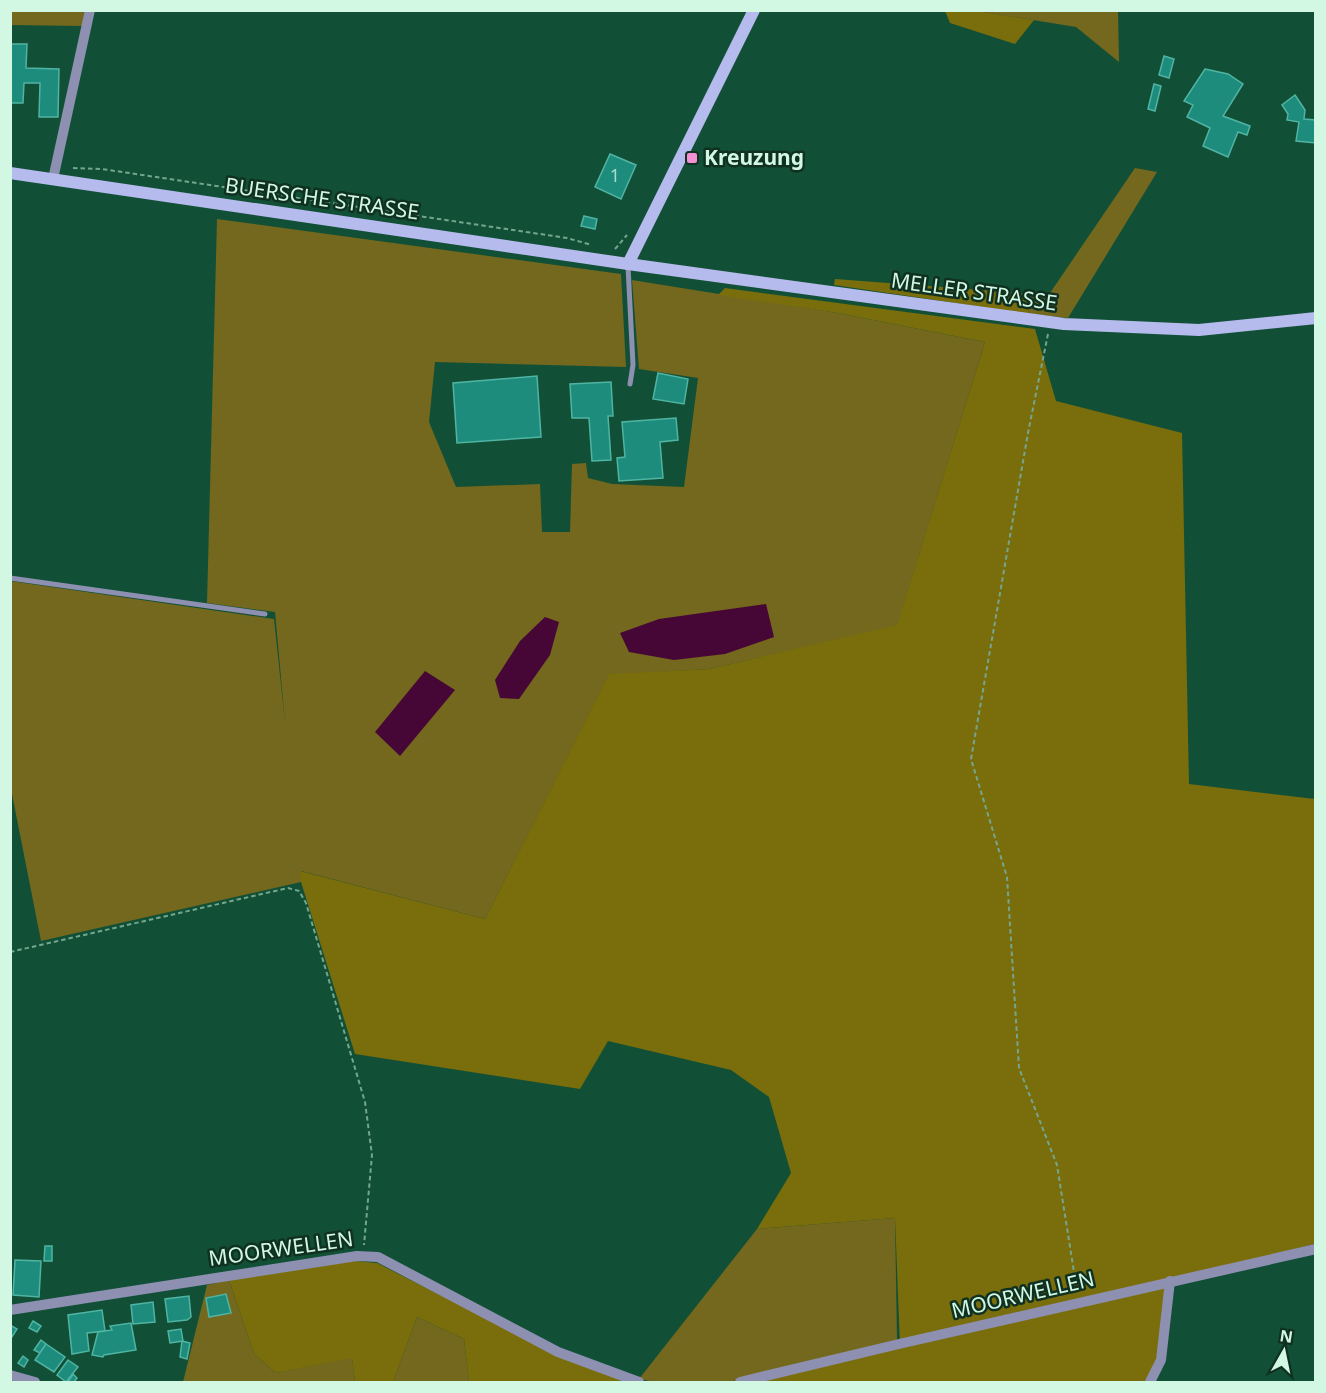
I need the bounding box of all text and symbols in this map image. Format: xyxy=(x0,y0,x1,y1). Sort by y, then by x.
place label: Kreuzung xyxy=(704,143,804,171)
marker: Kreuzung xyxy=(685,151,699,165)
house number: 1 xyxy=(610,163,620,187)
street label: BUERSCHE STRASSE xyxy=(223,171,421,225)
street label: MELLER STRASSE xyxy=(889,266,1059,317)
street label: MOORWELLEN xyxy=(207,1224,355,1272)
street label: MOORWELLEN xyxy=(949,1264,1097,1324)
north arrow xyxy=(1254,1321,1314,1381)
text: N xyxy=(1278,1324,1294,1348)

